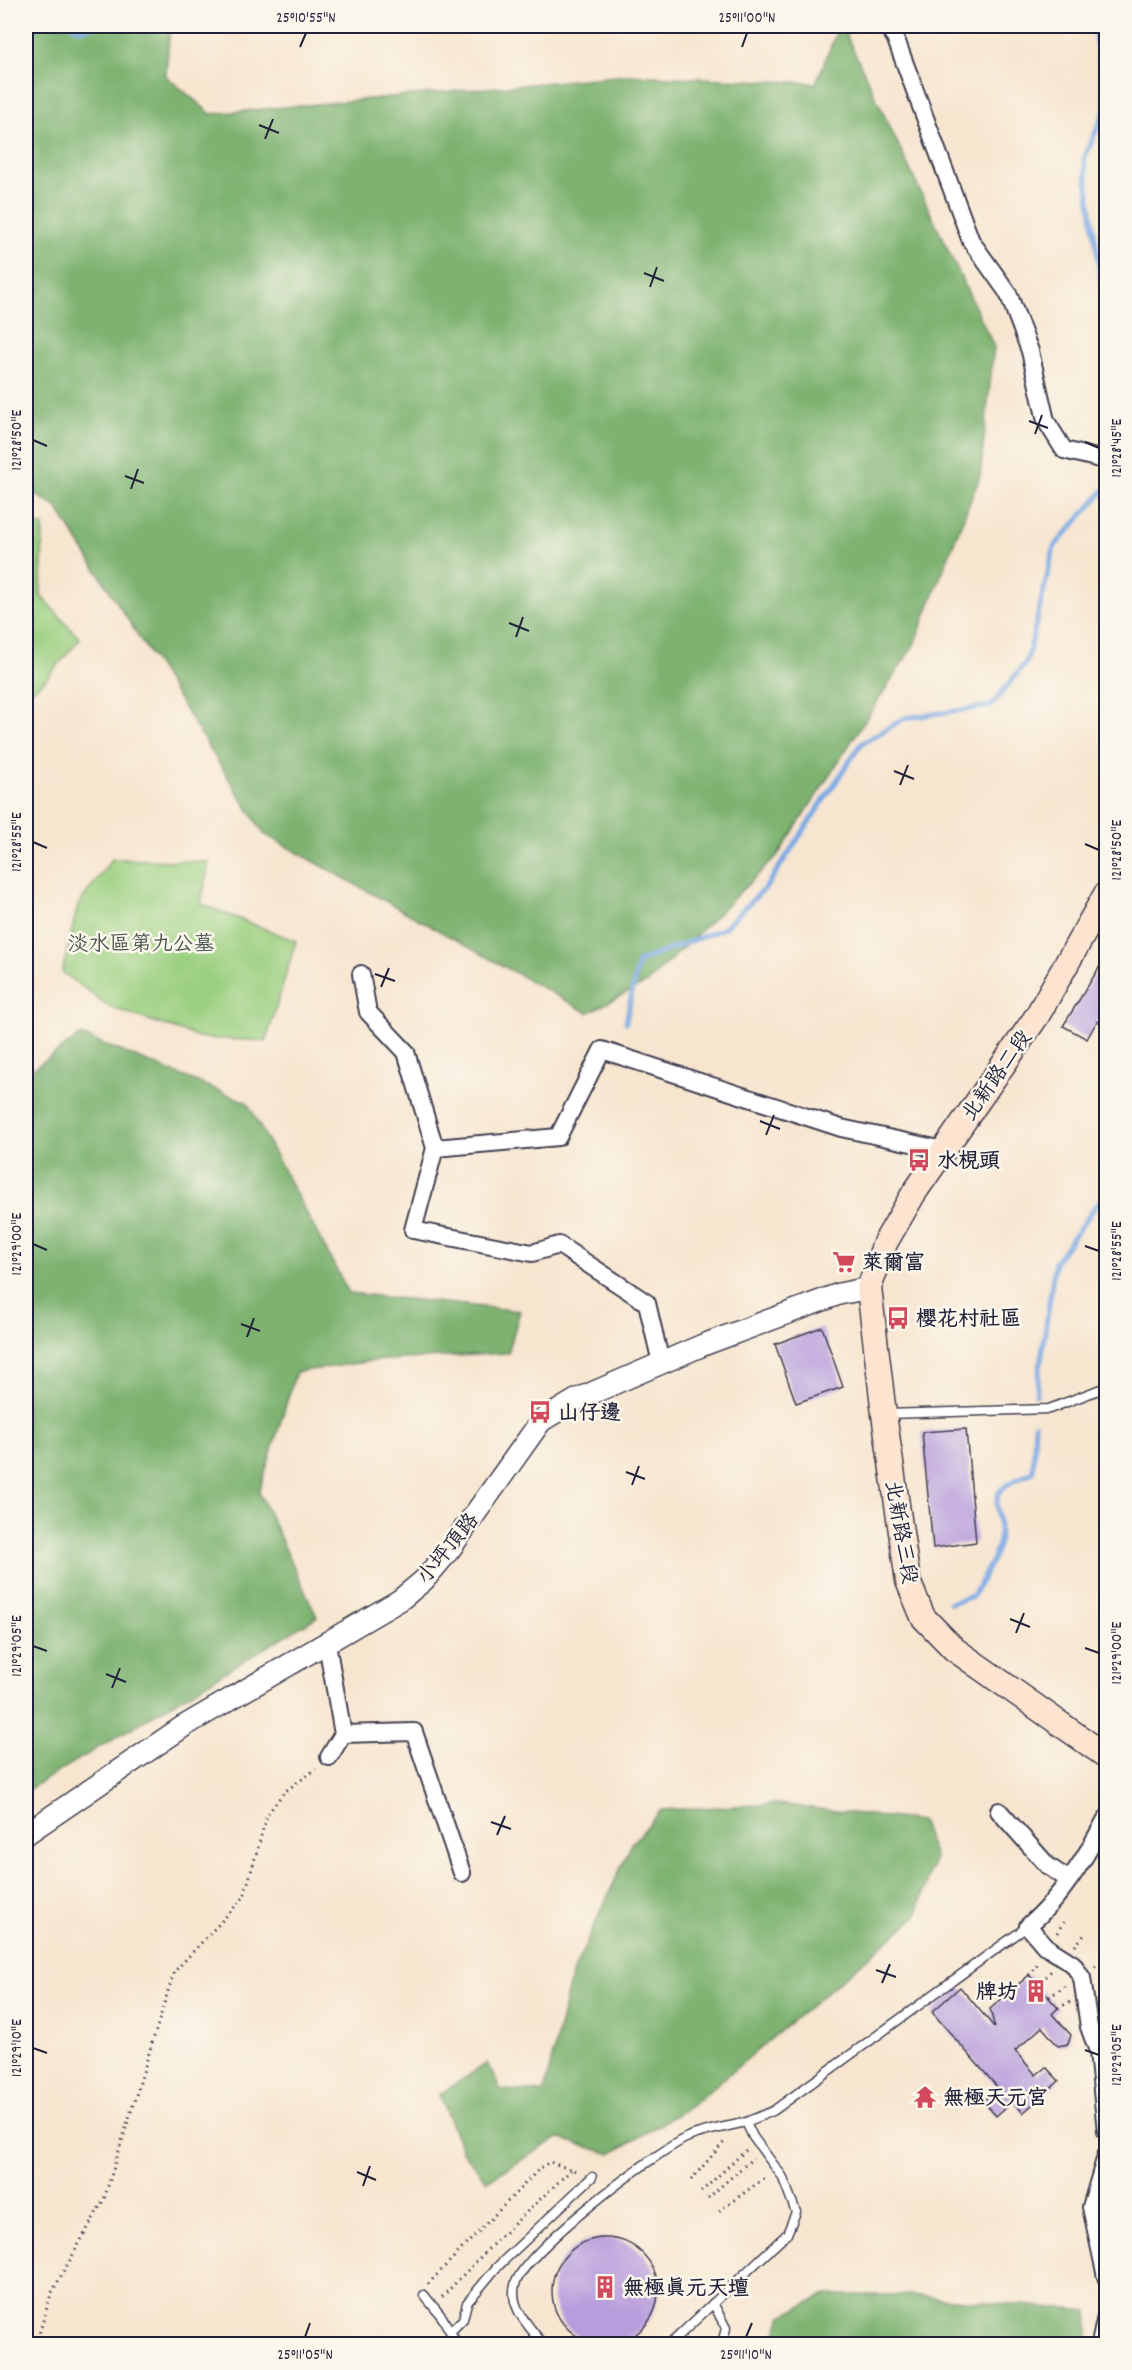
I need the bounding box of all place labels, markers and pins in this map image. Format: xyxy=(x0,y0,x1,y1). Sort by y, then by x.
bus stop icon: 水梘頭 xyxy=(906,1147,932,1173)
place label: 水梘頭 xyxy=(937,1148,1000,1178)
supermarket icon: 萊爾富 xyxy=(831,1249,857,1275)
place label: 萊爾富 xyxy=(862,1250,925,1280)
bus stop icon: 櫻花村社區 xyxy=(885,1305,911,1331)
place label: 櫻花村社區 xyxy=(916,1306,1021,1336)
bus stop icon: 山仔邊 xyxy=(527,1399,553,1425)
place label: 山仔邊 xyxy=(558,1400,621,1430)
building icon: 牌坊 xyxy=(1023,1978,1049,2004)
place label: 牌坊 xyxy=(976,1979,1018,2009)
temple icon: 無極天元宮 xyxy=(912,2084,938,2110)
place label: 無極天元宮 xyxy=(943,2085,1048,2115)
building icon: 無極真元天壇 xyxy=(592,2274,618,2300)
place label: 無極真元天壇 xyxy=(623,2275,749,2305)

